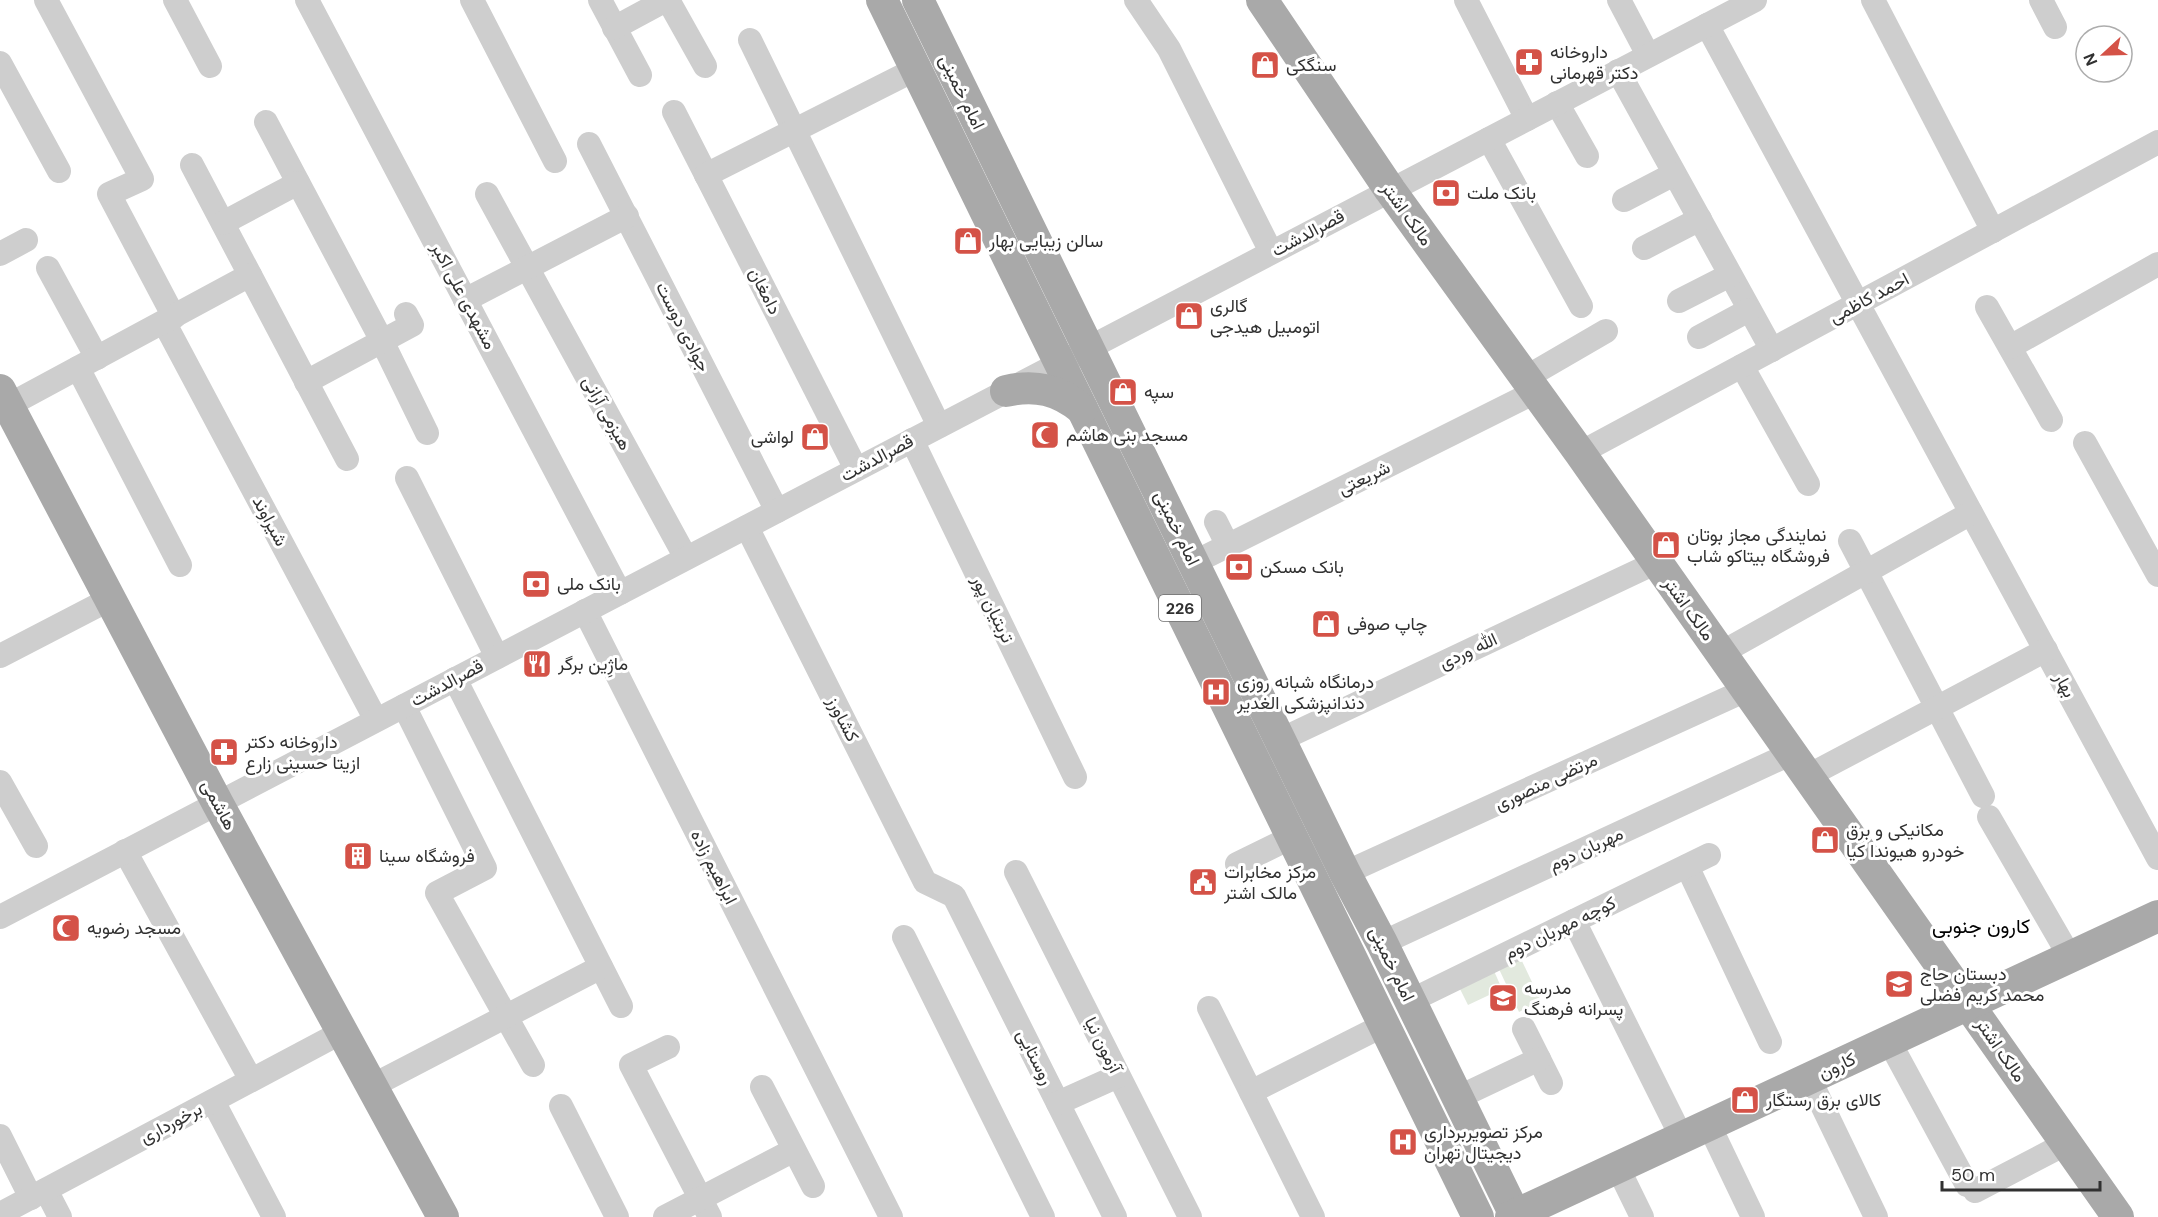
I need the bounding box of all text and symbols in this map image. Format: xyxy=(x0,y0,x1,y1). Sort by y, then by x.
north arrow xyxy=(2074,24,2134,84)
place label: داروخانه دکتر قهرمانی xyxy=(1550,40,1638,85)
pharmacy icon: داروخانه دکتر قهرمانی xyxy=(1513,46,1545,78)
shop icon: سنگکی xyxy=(1249,49,1281,81)
street label: امام خمینی xyxy=(934,50,990,134)
text: N xyxy=(2079,50,2102,69)
place label: سنگکی xyxy=(1286,53,1336,77)
street label: مالک اشتر xyxy=(1375,177,1438,251)
bank icon: بانک ملت xyxy=(1430,177,1462,209)
place label: بانک ملت xyxy=(1467,181,1536,205)
street label: قصرالدشت xyxy=(1267,204,1349,262)
shop icon: سالن زیبایی بهار xyxy=(952,225,984,257)
place label: سالن زیبایی بهار xyxy=(988,229,1103,253)
street label: مشهدی علی اکبر xyxy=(425,237,502,354)
street label: دامغان xyxy=(743,263,787,319)
street label: احمد کاظمی xyxy=(1825,267,1913,329)
street label: جوادی دوست xyxy=(650,278,716,376)
place label: گالرى اتومبیل هیدجى xyxy=(1210,294,1320,339)
shop icon: گالرى اتومبیل هیدجى xyxy=(1173,300,1205,332)
street label: هیزمی آرانی xyxy=(577,371,637,455)
shop icon: سپه xyxy=(1107,376,1139,408)
place label: سپه xyxy=(1144,380,1174,404)
mosque icon: مسجد بنی هاشم xyxy=(1029,419,1061,451)
shop icon: لواشی xyxy=(799,421,831,453)
place label: مسجد بنی هاشم xyxy=(1066,423,1188,447)
place label: لواشی xyxy=(751,425,794,449)
street label: قصرالدشت xyxy=(836,429,918,487)
street label: شریعتی xyxy=(1334,455,1394,501)
street label: امام خمینی xyxy=(1149,486,1205,570)
street label: شیراوند xyxy=(247,492,293,550)
place label: نمایندگی مجاز بوتان فروشگاه بیتاکو شاب xyxy=(1687,523,1830,568)
shop icon: نمایندگی مجاز بوتان فروشگاه بیتاکو شاب xyxy=(1650,529,1682,561)
bank icon: بانک مسکن xyxy=(1223,551,1255,583)
place label: بانک مسکن xyxy=(1260,555,1344,579)
bank icon: بانک ملی xyxy=(520,568,552,600)
street label: تربتیان پور xyxy=(966,570,1020,647)
place label: بانک ملی xyxy=(557,572,621,596)
street label: مالک اشتر xyxy=(1657,572,1720,646)
road number: 226 xyxy=(1159,595,1201,621)
shop icon: چاپ صوفی xyxy=(1310,608,1342,640)
place label: چاپ صوفی xyxy=(1347,612,1427,636)
street label: الله وردی xyxy=(1435,627,1501,675)
restaurant icon: ماژِین برگر xyxy=(521,648,553,680)
place label: ماژِین برگر xyxy=(557,652,628,678)
street label: قصرالدشت xyxy=(406,654,488,712)
street label: بهار xyxy=(2048,667,2082,702)
place label: درمانگاه شبانه روزی دندانپزشکی الغدیر xyxy=(1236,670,1374,715)
hospital icon: درمانگاه شبانه روزی دندانپزشکی الغدیر xyxy=(1200,676,1232,708)
street label: کشاورز xyxy=(821,691,865,746)
place label: داروخانه دکتر ازیتا حسینی زارع xyxy=(244,730,360,775)
pharmacy icon: داروخانه دکتر ازیتا حسینی زارع xyxy=(208,736,240,768)
street label: مرتضی منصوری xyxy=(1491,748,1601,816)
street label: هاشمی xyxy=(196,776,242,834)
place label: مکانیکی و برق خودرو هیوندا کیا xyxy=(1846,818,1964,863)
street label: مهربان دوم xyxy=(1545,821,1627,877)
shop icon: مکانیکی و برق خودرو هیوندا کیا xyxy=(1809,824,1841,856)
street label: ابراهیم زاده xyxy=(685,826,743,908)
building icon: فروشگاه سینا xyxy=(342,840,374,872)
place label: فروشگاه سینا xyxy=(379,844,475,868)
place label: مرکز مخابرات مالک اشتر xyxy=(1223,860,1316,905)
public building icon: مرکز مخابرات مالک اشتر xyxy=(1187,866,1219,898)
street label: کوچه مهربان دوم xyxy=(1500,891,1620,965)
mosque icon: مسجد رضویه xyxy=(50,912,82,944)
district label: کارون جنوبی xyxy=(1932,913,2030,939)
place label: مسجد رضویه xyxy=(87,916,181,940)
street label: امام خمینی xyxy=(1364,922,1420,1006)
place label: دبستان حاج محمد کریم فضلی xyxy=(1920,962,2044,1007)
school or university icon: دبستان حاج محمد کریم فضلی xyxy=(1883,968,1915,1000)
place label: مدرسه پسرانه فرهنگ xyxy=(1524,976,1623,1021)
school or university icon: مدرسه پسرانه فرهنگ xyxy=(1487,982,1519,1014)
street label: مالک اشتر xyxy=(1970,1012,2032,1087)
street label: آزمون نیا xyxy=(1079,1013,1128,1079)
street label: روستایی xyxy=(1011,1025,1059,1089)
street label: کارون xyxy=(1814,1047,1860,1085)
shop icon: کالای برق رستگار xyxy=(1729,1084,1761,1116)
place label: کالای برق رستگار xyxy=(1765,1088,1881,1112)
street label: برخورداری xyxy=(136,1097,206,1149)
place label: مرکز تصویربرداری دیجیتال تهران xyxy=(1424,1120,1543,1165)
hospital icon: مرکز تصویربرداری دیجیتال تهران xyxy=(1387,1126,1419,1158)
scale bar xyxy=(1942,1154,2100,1192)
text: 50 m xyxy=(1951,1163,1995,1187)

